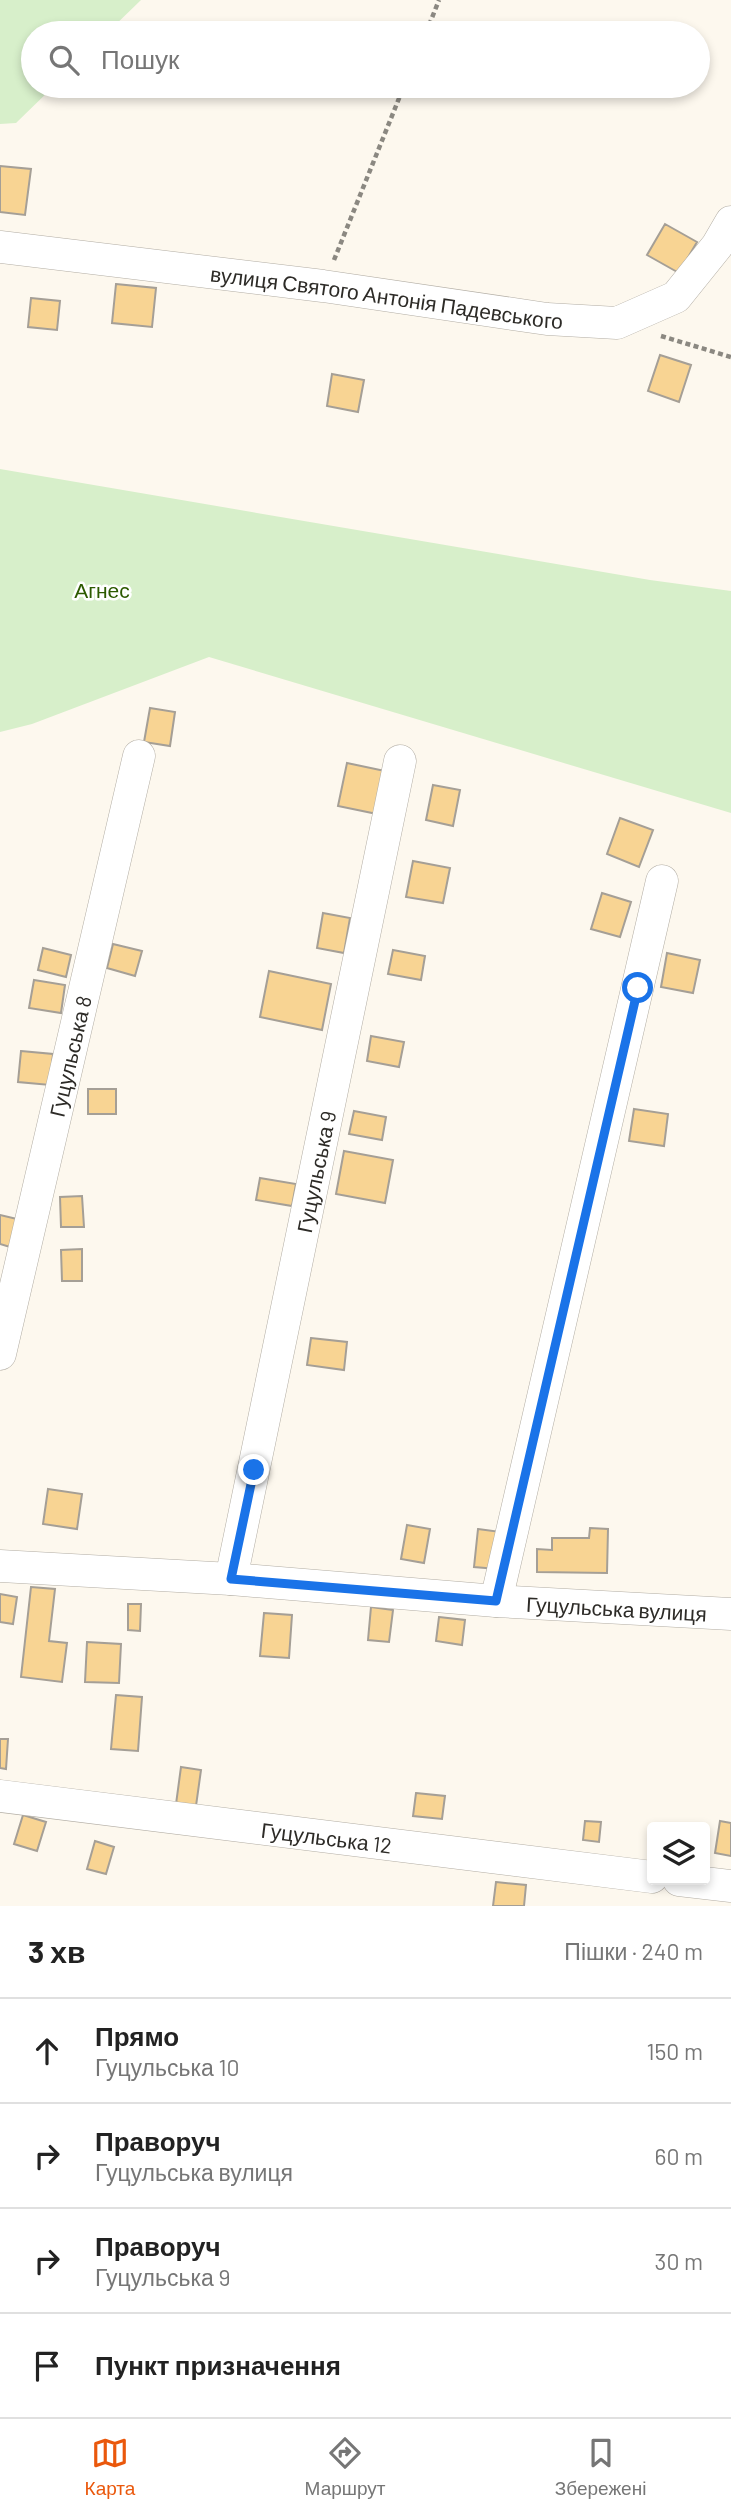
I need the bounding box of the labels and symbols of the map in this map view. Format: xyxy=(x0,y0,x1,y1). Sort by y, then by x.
street label: вулиця Святого Антонія Падевського xyxy=(209,260,564,332)
park label: Агнес xyxy=(74,577,130,602)
route start xyxy=(622,972,653,1003)
street label: Гуцульська 8 xyxy=(43,993,95,1119)
street label: Гуцульська 9 xyxy=(290,1108,340,1235)
route end xyxy=(238,1454,269,1485)
street label: Гуцульська вулиця xyxy=(526,1590,708,1625)
street label: Гуцульська 12 xyxy=(260,1816,393,1857)

